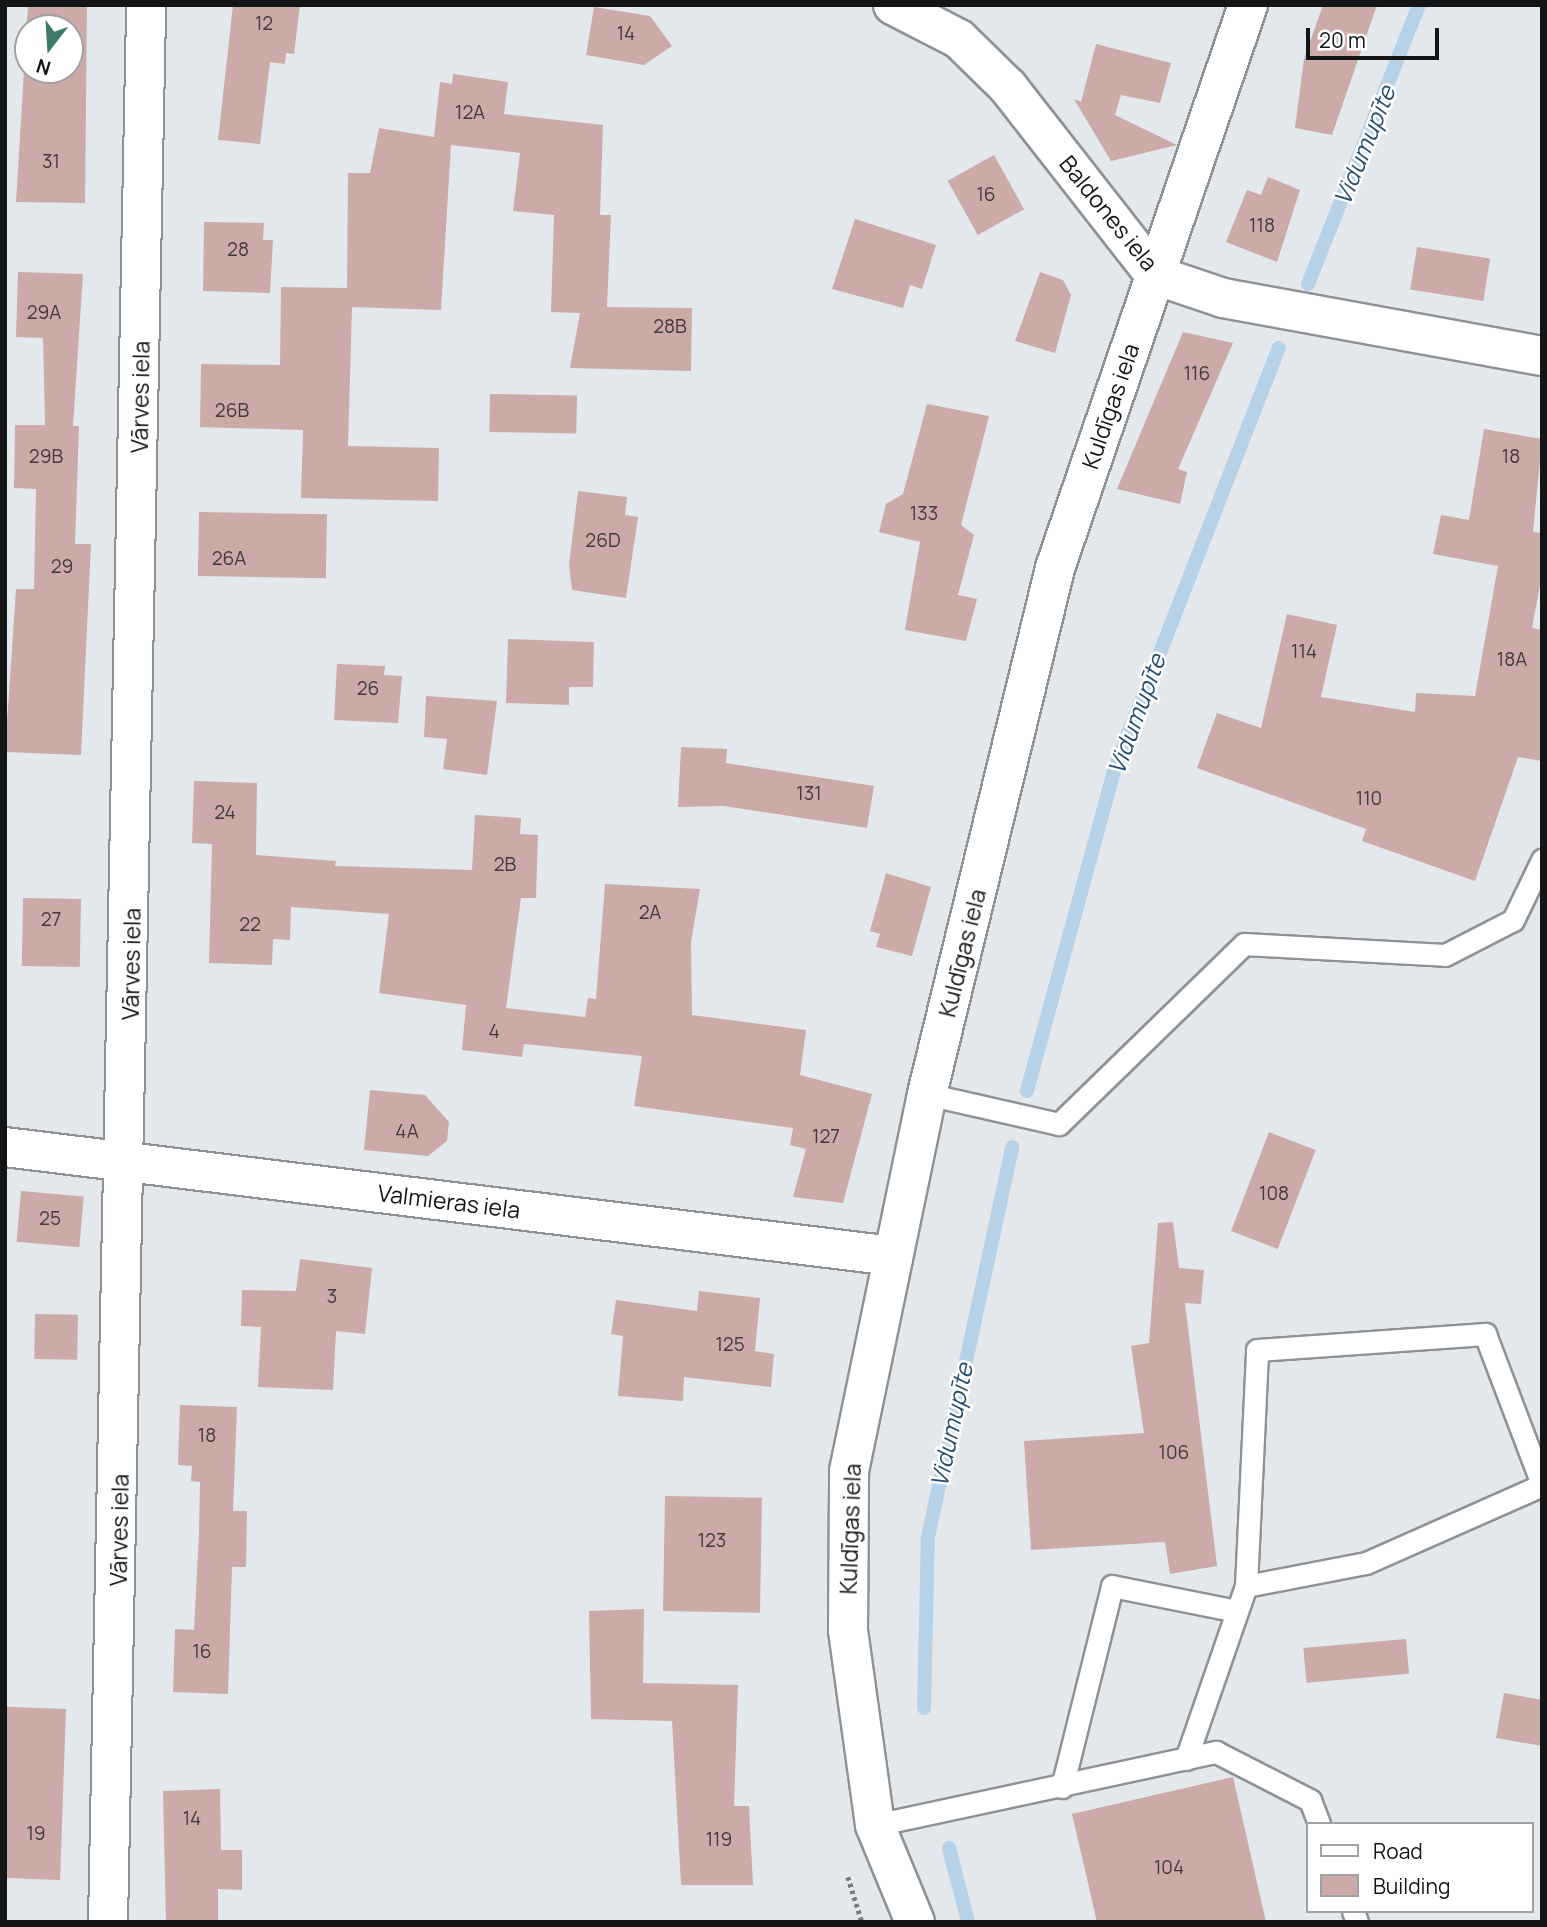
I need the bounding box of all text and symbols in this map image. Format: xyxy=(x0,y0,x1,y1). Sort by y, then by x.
house number: 12 xyxy=(255,13,273,35)
north arrow xyxy=(14,14,84,84)
scale bar xyxy=(1309,14,1442,58)
house number: 14 xyxy=(617,23,635,45)
text: 20 m xyxy=(1319,26,1366,54)
text: N xyxy=(33,53,54,82)
water label: Vidumupīte xyxy=(1327,81,1401,209)
house number: 12A xyxy=(455,102,485,124)
street label: Baldones iela xyxy=(1054,150,1164,276)
house number: 31 xyxy=(42,151,60,173)
house number: 16 xyxy=(976,184,996,206)
house number: 118 xyxy=(1249,215,1275,237)
house number: 28 xyxy=(227,239,249,261)
house number: 29A xyxy=(27,302,61,324)
house number: 28B xyxy=(653,316,687,338)
street label: Kuldīgas iela xyxy=(1076,340,1144,472)
street label: Vārves iela xyxy=(125,341,155,453)
house number: 116 xyxy=(1184,363,1210,385)
house number: 26B xyxy=(215,400,249,422)
house number: 29B xyxy=(29,446,63,468)
house number: 18 xyxy=(1502,446,1520,468)
house number: 133 xyxy=(910,503,938,525)
house number: 26D xyxy=(585,530,621,552)
house number: 26A xyxy=(212,548,246,570)
house number: 29 xyxy=(51,556,73,578)
house number: 114 xyxy=(1291,641,1317,663)
house number: 18A xyxy=(1497,649,1527,671)
water label: Vidumupīte xyxy=(1101,650,1171,778)
house number: 26 xyxy=(357,678,379,700)
house number: 131 xyxy=(796,783,822,805)
house number: 110 xyxy=(1356,788,1382,810)
house number: 24 xyxy=(214,802,236,824)
house number: 2B xyxy=(494,854,516,876)
street label: Kuldīgas iela xyxy=(933,886,991,1020)
house number: 2A xyxy=(639,902,661,924)
street label: Vārves iela xyxy=(116,908,146,1020)
house number: 27 xyxy=(41,909,61,931)
house number: 22 xyxy=(239,914,261,936)
house number: 4 xyxy=(488,1021,500,1043)
house number: 4A xyxy=(395,1121,419,1143)
house number: 127 xyxy=(812,1126,840,1148)
street label: Valmieras iela xyxy=(376,1179,522,1223)
house number: 108 xyxy=(1259,1183,1289,1205)
house number: 25 xyxy=(39,1208,61,1230)
house number: 3 xyxy=(327,1286,337,1308)
house number: 125 xyxy=(715,1334,745,1356)
water label: Vidumupīte xyxy=(924,1361,978,1489)
house number: 18 xyxy=(198,1425,216,1447)
house number: 106 xyxy=(1159,1442,1189,1464)
street label: Kuldīgas iela xyxy=(834,1463,866,1595)
street label: Vārves iela xyxy=(104,1474,134,1586)
house number: 123 xyxy=(698,1530,726,1552)
house number: 16 xyxy=(192,1641,212,1663)
house number: 14 xyxy=(183,1808,201,1830)
legend xyxy=(1306,1822,1533,1913)
house number: 19 xyxy=(26,1823,46,1845)
house number: 119 xyxy=(706,1829,732,1851)
text: Road xyxy=(1373,1837,1423,1865)
house number: 104 xyxy=(1154,1857,1184,1879)
text: Building xyxy=(1373,1872,1450,1900)

